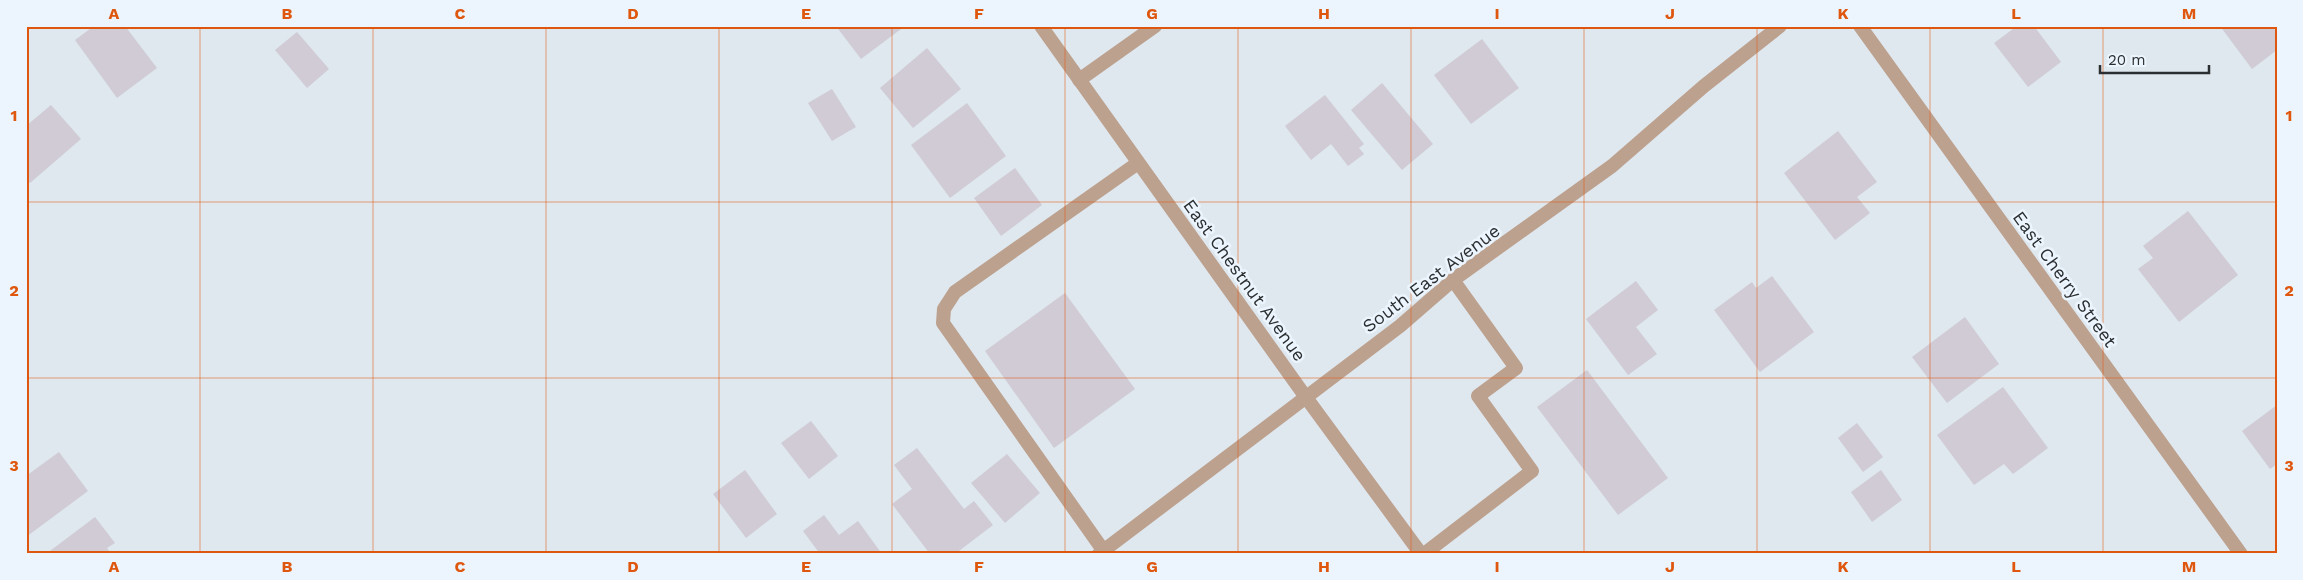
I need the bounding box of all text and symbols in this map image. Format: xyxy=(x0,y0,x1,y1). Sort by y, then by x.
text: A xyxy=(109,4,120,23)
text: B xyxy=(282,4,293,23)
text: C xyxy=(455,4,466,23)
text: D xyxy=(627,4,639,23)
text: E xyxy=(801,4,811,23)
text: F xyxy=(974,4,984,23)
text: G xyxy=(1146,4,1158,23)
text: H xyxy=(1318,4,1330,23)
text: I xyxy=(1494,4,1500,23)
text: J xyxy=(1665,4,1675,23)
text: K xyxy=(1837,4,1849,23)
text: L xyxy=(2011,4,2021,23)
text: M xyxy=(2182,4,2196,23)
scale bar xyxy=(2100,42,2209,74)
text: 20 m xyxy=(2108,51,2146,69)
text: 1 xyxy=(11,106,17,125)
text: 1 xyxy=(2286,106,2292,125)
street label: East Chestnut Avenue xyxy=(1179,195,1311,365)
street label: East Cherry Street xyxy=(2009,207,2122,351)
street label: South East Avenue xyxy=(1358,220,1504,336)
text: 2 xyxy=(9,281,19,300)
text: 2 xyxy=(2284,281,2294,300)
text: 3 xyxy=(9,456,19,475)
text: 3 xyxy=(2284,456,2294,475)
text: A xyxy=(109,557,120,576)
text: B xyxy=(282,557,293,576)
text: C xyxy=(455,557,466,576)
text: D xyxy=(627,557,639,576)
text: E xyxy=(801,557,811,576)
text: F xyxy=(974,557,984,576)
text: G xyxy=(1146,557,1158,576)
text: H xyxy=(1318,557,1330,576)
text: I xyxy=(1494,557,1500,576)
text: J xyxy=(1665,557,1675,576)
text: K xyxy=(1837,557,1849,576)
text: L xyxy=(2011,557,2021,576)
text: M xyxy=(2182,557,2196,576)

